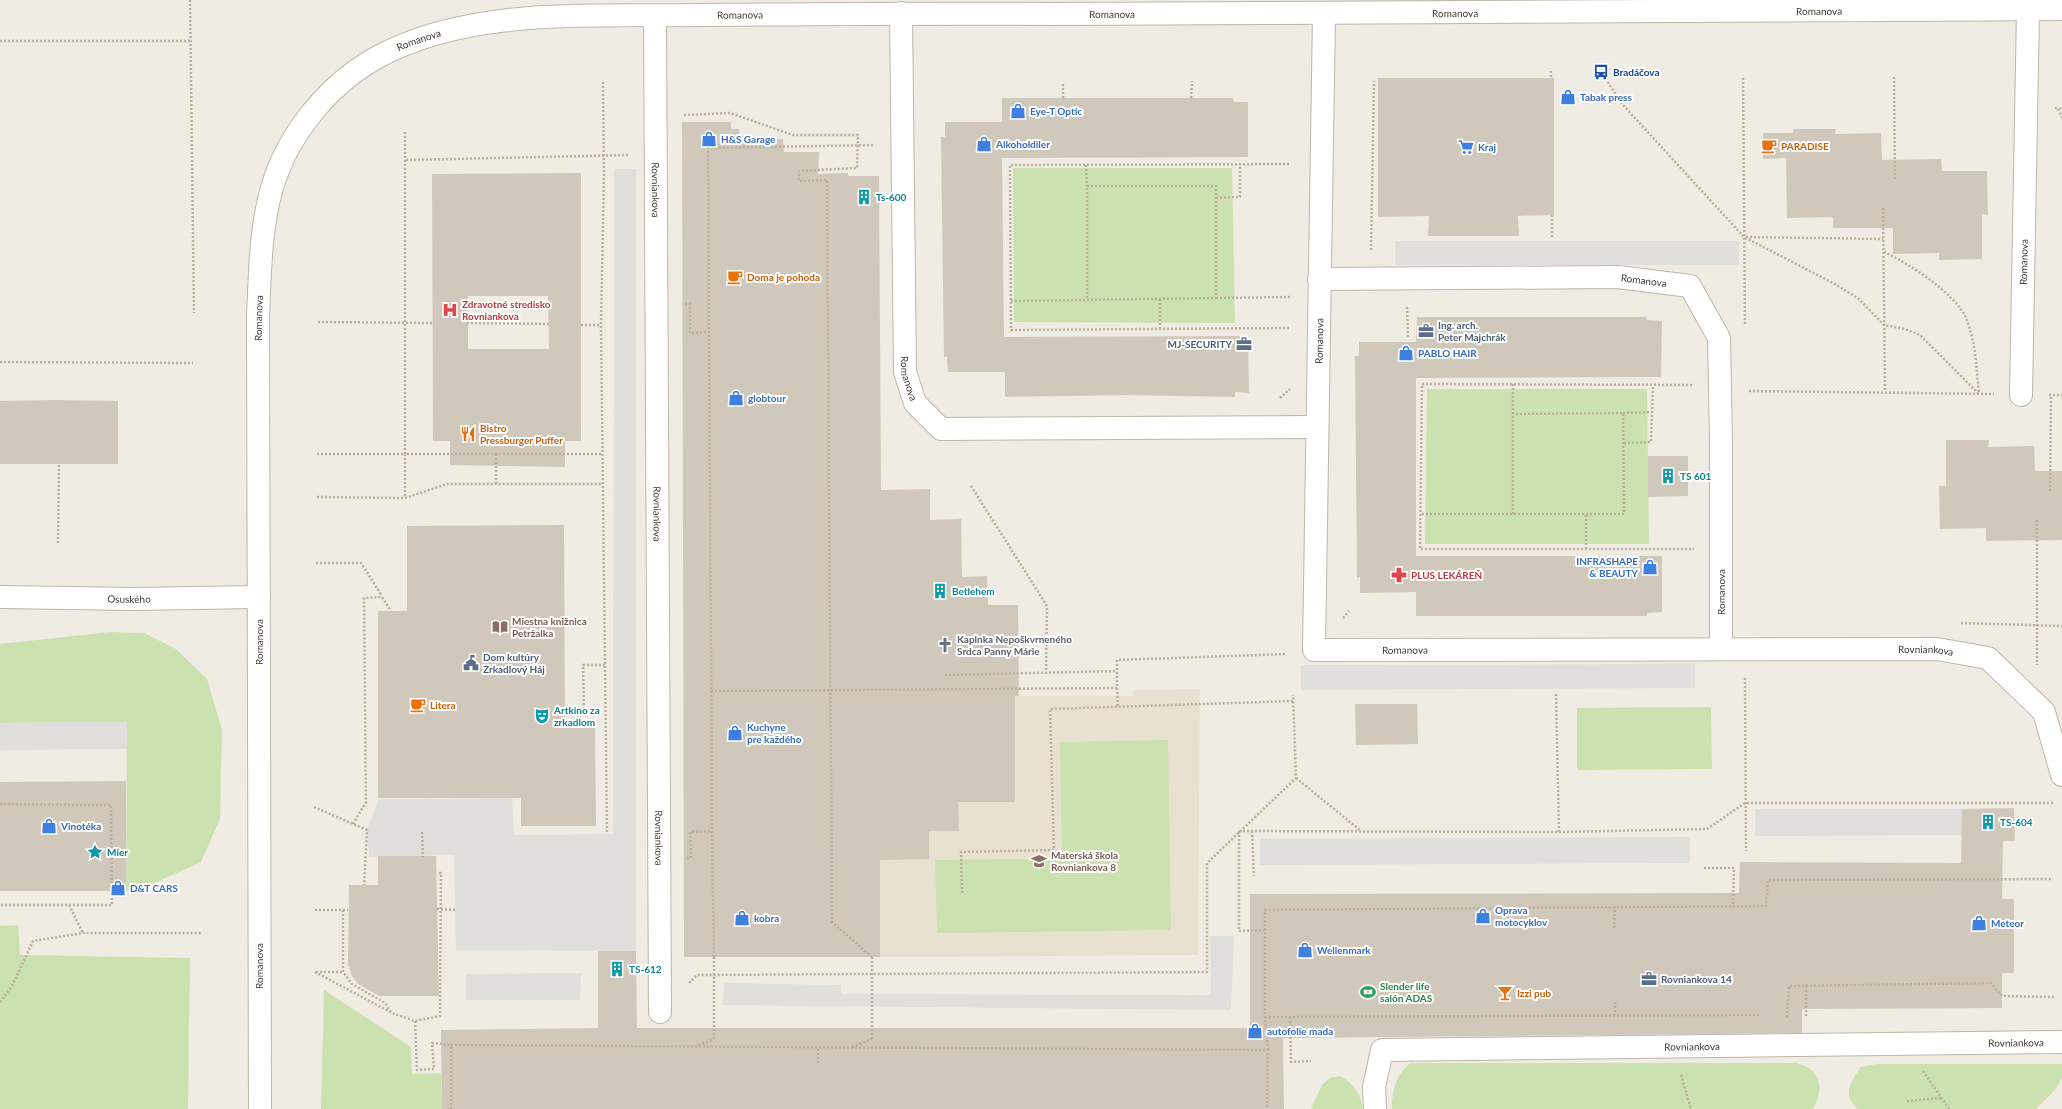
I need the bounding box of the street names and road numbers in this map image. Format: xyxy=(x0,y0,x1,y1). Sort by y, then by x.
street label: Romanova xyxy=(1796,5,1842,17)
street label: Romanova xyxy=(1432,7,1478,19)
street label: Romanova xyxy=(717,8,763,21)
street label: Romanova xyxy=(1089,8,1135,20)
street label: Romanova xyxy=(395,27,442,53)
street label: Rovniankova xyxy=(650,162,662,218)
street label: Romanova xyxy=(2017,239,2030,285)
street label: Romanova xyxy=(1620,271,1667,289)
street label: Romanova xyxy=(252,295,265,341)
street label: Romanova xyxy=(1313,318,1325,364)
street label: Romanova xyxy=(899,356,920,402)
street label: Rovniankova xyxy=(651,486,664,542)
street label: Romanova xyxy=(1715,569,1727,615)
street label: Osuského xyxy=(107,593,151,605)
street label: Romanova xyxy=(253,619,265,665)
street label: Rovniankova xyxy=(1898,643,1955,658)
street label: Romanova xyxy=(1382,644,1428,656)
street label: Rovniankova xyxy=(653,810,665,866)
street label: Romanova xyxy=(253,943,265,989)
street label: Rovniankova xyxy=(1988,1036,2044,1049)
street label: Rovniankova xyxy=(1664,1040,1720,1053)

